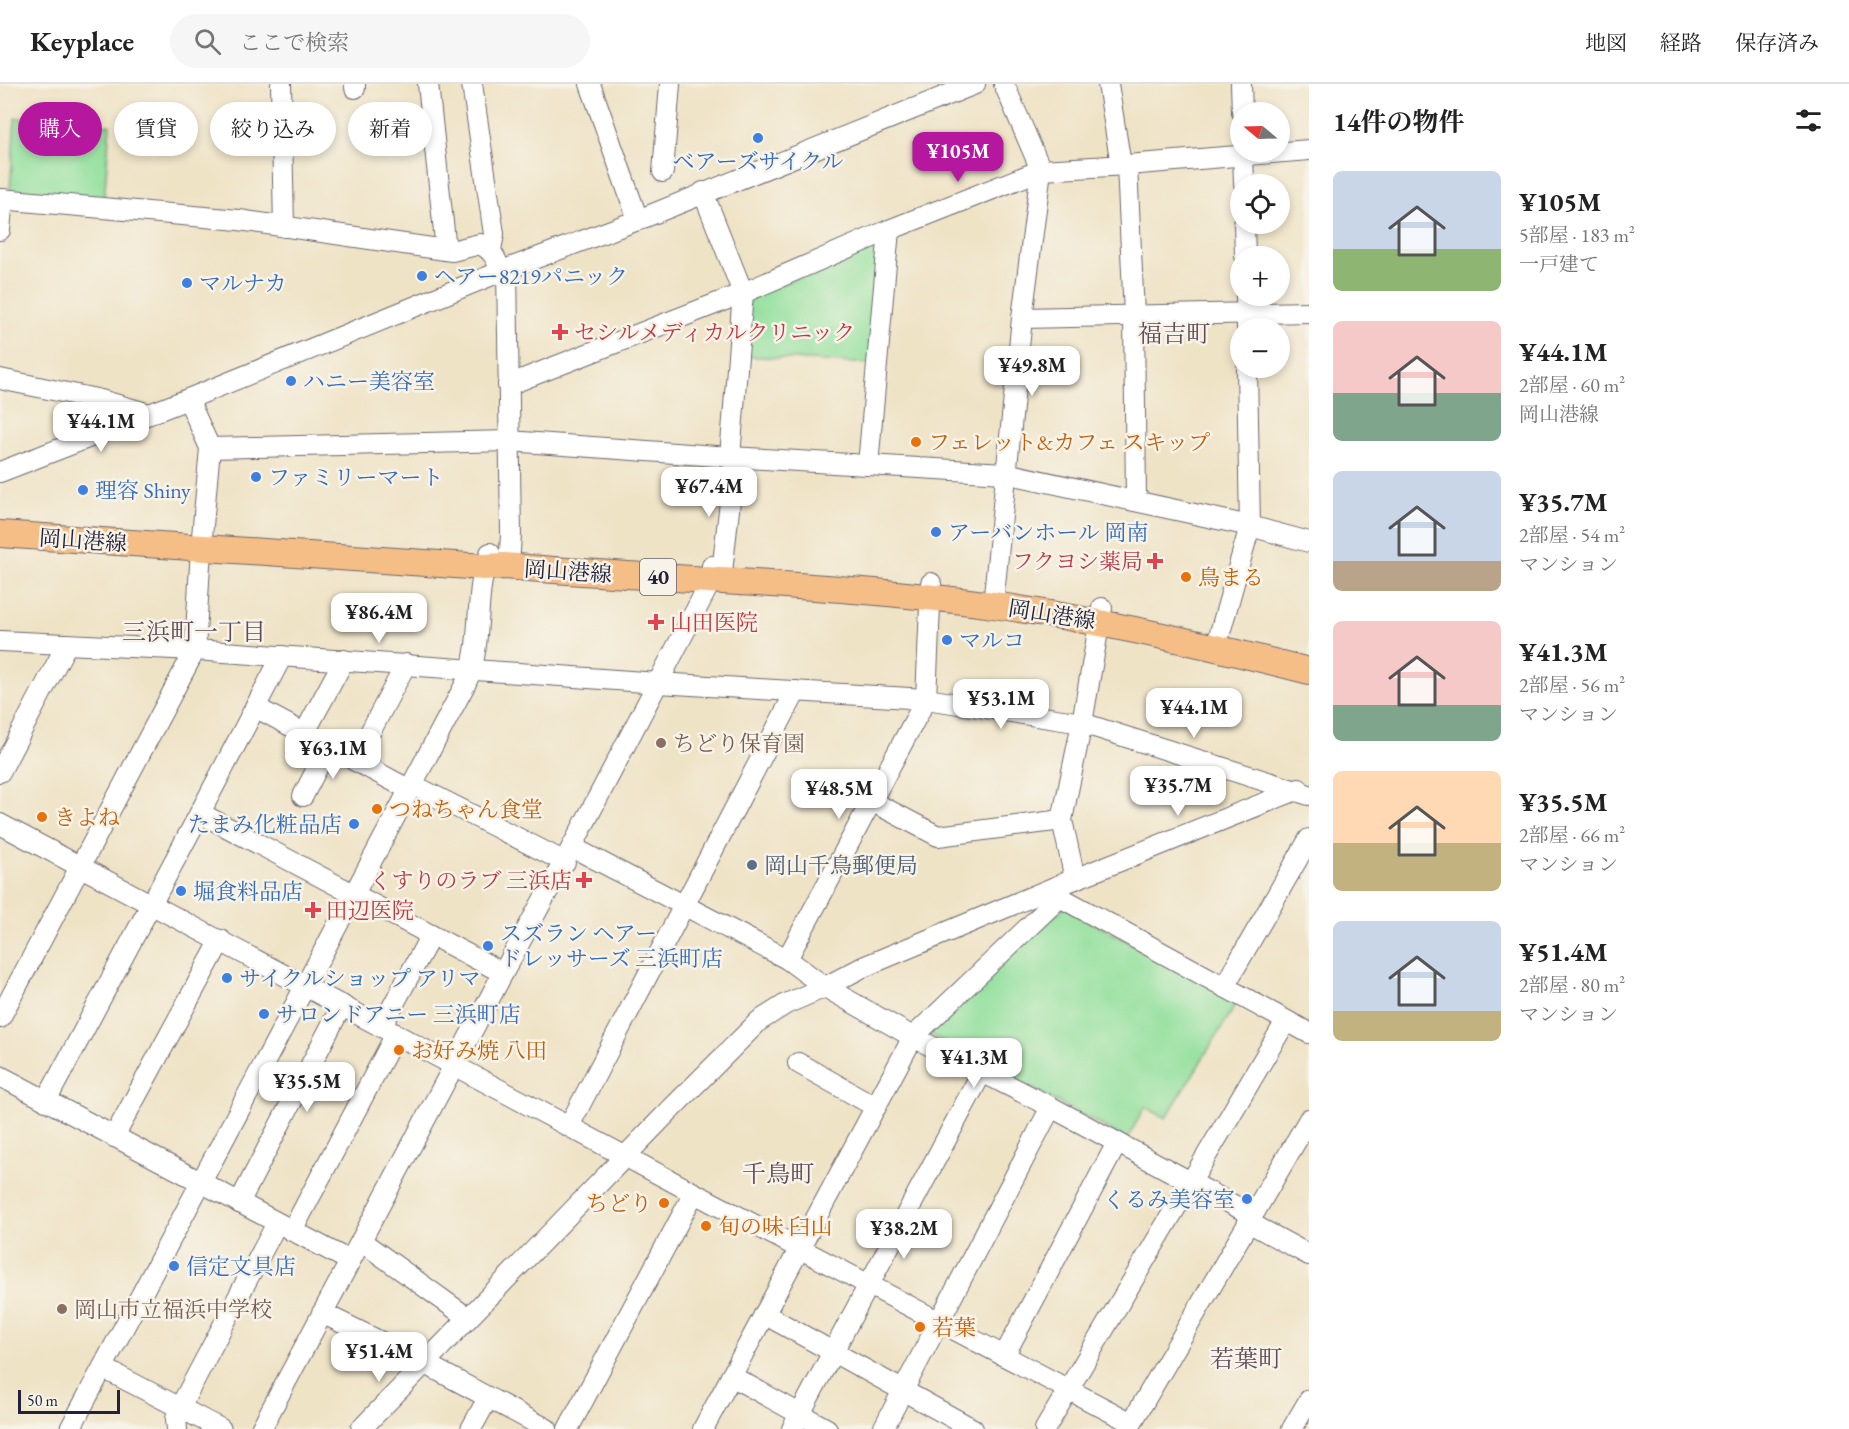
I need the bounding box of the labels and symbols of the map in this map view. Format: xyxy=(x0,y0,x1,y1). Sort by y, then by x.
north arrow xyxy=(1230,102,1290,162)
marker: ベアーズサイクル xyxy=(751,131,765,145)
pin: ¥105M xyxy=(916,132,1000,183)
place label: ベアーズサイクル xyxy=(672,147,844,176)
place label: ヘアー8219パニック xyxy=(434,262,628,291)
place label: マルナカ xyxy=(199,269,287,298)
marker: ヘアー8219パニック xyxy=(415,269,429,283)
marker: マルナカ xyxy=(180,276,194,290)
place label: セシルメディカルクリニック xyxy=(574,318,855,347)
district label: 福吉町 xyxy=(1138,318,1210,349)
marker: セシルメディカルクリニック xyxy=(551,323,569,341)
pin: ¥49.8M xyxy=(983,346,1081,397)
place label: ハニー美容室 xyxy=(303,367,435,396)
marker: ハニー美容室 xyxy=(284,374,298,388)
pin: ¥44.1M xyxy=(52,402,150,453)
place label: フェレット&カフェ スキップ xyxy=(928,428,1210,457)
marker: フェレット&カフェ スキップ xyxy=(909,435,923,449)
place label: ファミリーマート xyxy=(268,463,444,492)
pin: ¥67.4M xyxy=(660,467,758,518)
marker: ファミリーマート xyxy=(249,470,263,484)
place label: 理容 Shiny xyxy=(95,476,191,505)
marker: 理容 Shiny xyxy=(76,483,90,497)
place label: アーバンホール 岡南 xyxy=(948,518,1148,547)
street label: 岡山港線 xyxy=(38,523,128,558)
marker: アーバンホール 岡南 xyxy=(929,525,943,539)
place label: フクヨシ薬局 xyxy=(1012,547,1143,576)
street label: 岡山港線 xyxy=(523,554,613,589)
marker: フクヨシ薬局 xyxy=(1148,554,1162,568)
road number: 40 xyxy=(640,559,676,595)
place label: 鳥まる xyxy=(1198,563,1264,592)
marker: 鳥まる xyxy=(1179,570,1193,584)
pin: ¥86.4M xyxy=(330,593,428,644)
street label: 岡山港線 xyxy=(1006,593,1098,636)
place label: 山田医院 xyxy=(670,608,758,637)
marker: 山田医院 xyxy=(647,613,665,631)
district label: 三浜町一丁目 xyxy=(122,616,266,647)
place label: マルコ xyxy=(959,626,1025,655)
marker: マルコ xyxy=(940,633,954,647)
pin: ¥53.1M xyxy=(952,679,1050,730)
pin: ¥44.1M xyxy=(1145,688,1243,739)
pin: ¥63.1M xyxy=(284,729,382,780)
place label: ちどり保育園 xyxy=(673,729,805,758)
marker: ちどり保育園 xyxy=(654,736,668,750)
pin: ¥35.7M xyxy=(1129,766,1227,817)
pin: ¥48.5M xyxy=(790,769,888,820)
place label: つねちゃん食堂 xyxy=(389,795,543,824)
marker: つねちゃん食堂 xyxy=(370,802,384,816)
place label: きよね xyxy=(54,803,120,832)
marker: きよね xyxy=(35,810,49,824)
place label: たまみ化粧品店 xyxy=(188,810,342,839)
marker: たまみ化粧品店 xyxy=(347,817,361,831)
place label: 岡山千鳥郵便局 xyxy=(764,851,918,880)
marker: 岡山千鳥郵便局 xyxy=(745,858,759,872)
place label: くすりのラブ 三浜店 xyxy=(370,866,572,895)
marker: くすりのラブ 三浜店 xyxy=(577,873,591,887)
place label: 堀食料品店 xyxy=(193,877,303,906)
marker: 堀食料品店 xyxy=(174,884,188,898)
place label: 田辺医院 xyxy=(326,896,414,925)
marker: 田辺医院 xyxy=(304,901,322,919)
place label: スズラン ヘアー ドレッサーズ 三浜町店 xyxy=(500,919,723,973)
marker: スズラン ヘアー ドレッサーズ 三浜町店 xyxy=(481,939,495,953)
place label: サイクルショップ アリマ xyxy=(239,964,480,993)
marker: サイクルショップ アリマ xyxy=(220,971,234,985)
place label: サロンドアニー 三浜町店 xyxy=(276,1000,521,1029)
marker: サロンドアニー 三浜町店 xyxy=(257,1007,271,1021)
place label: お好み焼 八田 xyxy=(411,1036,547,1065)
pin: ¥41.3M xyxy=(925,1038,1023,1089)
marker: お好み焼 八田 xyxy=(392,1043,406,1057)
pin: ¥35.5M xyxy=(258,1062,356,1113)
district label: 千鳥町 xyxy=(742,1158,814,1189)
place label: くるみ美容室 xyxy=(1103,1185,1235,1214)
place label: ちどり xyxy=(586,1189,652,1218)
marker: くるみ美容室 xyxy=(1240,1192,1254,1206)
marker: ちどり xyxy=(657,1196,671,1210)
pin: ¥38.2M xyxy=(855,1209,953,1260)
place label: 旬の味 臼山 xyxy=(718,1212,832,1241)
marker: 旬の味 臼山 xyxy=(699,1219,713,1233)
place label: 信定文具店 xyxy=(186,1252,296,1281)
marker: 信定文具店 xyxy=(167,1259,181,1273)
place label: 岡山市立福浜中学校 xyxy=(74,1295,272,1324)
marker: 岡山市立福浜中学校 xyxy=(55,1302,69,1316)
place label: 若葉 xyxy=(932,1313,976,1342)
marker: 若葉 xyxy=(913,1320,927,1334)
pin: ¥51.4M xyxy=(330,1332,428,1383)
district label: 若葉町 xyxy=(1210,1343,1282,1374)
scale bar xyxy=(18,1387,120,1414)

